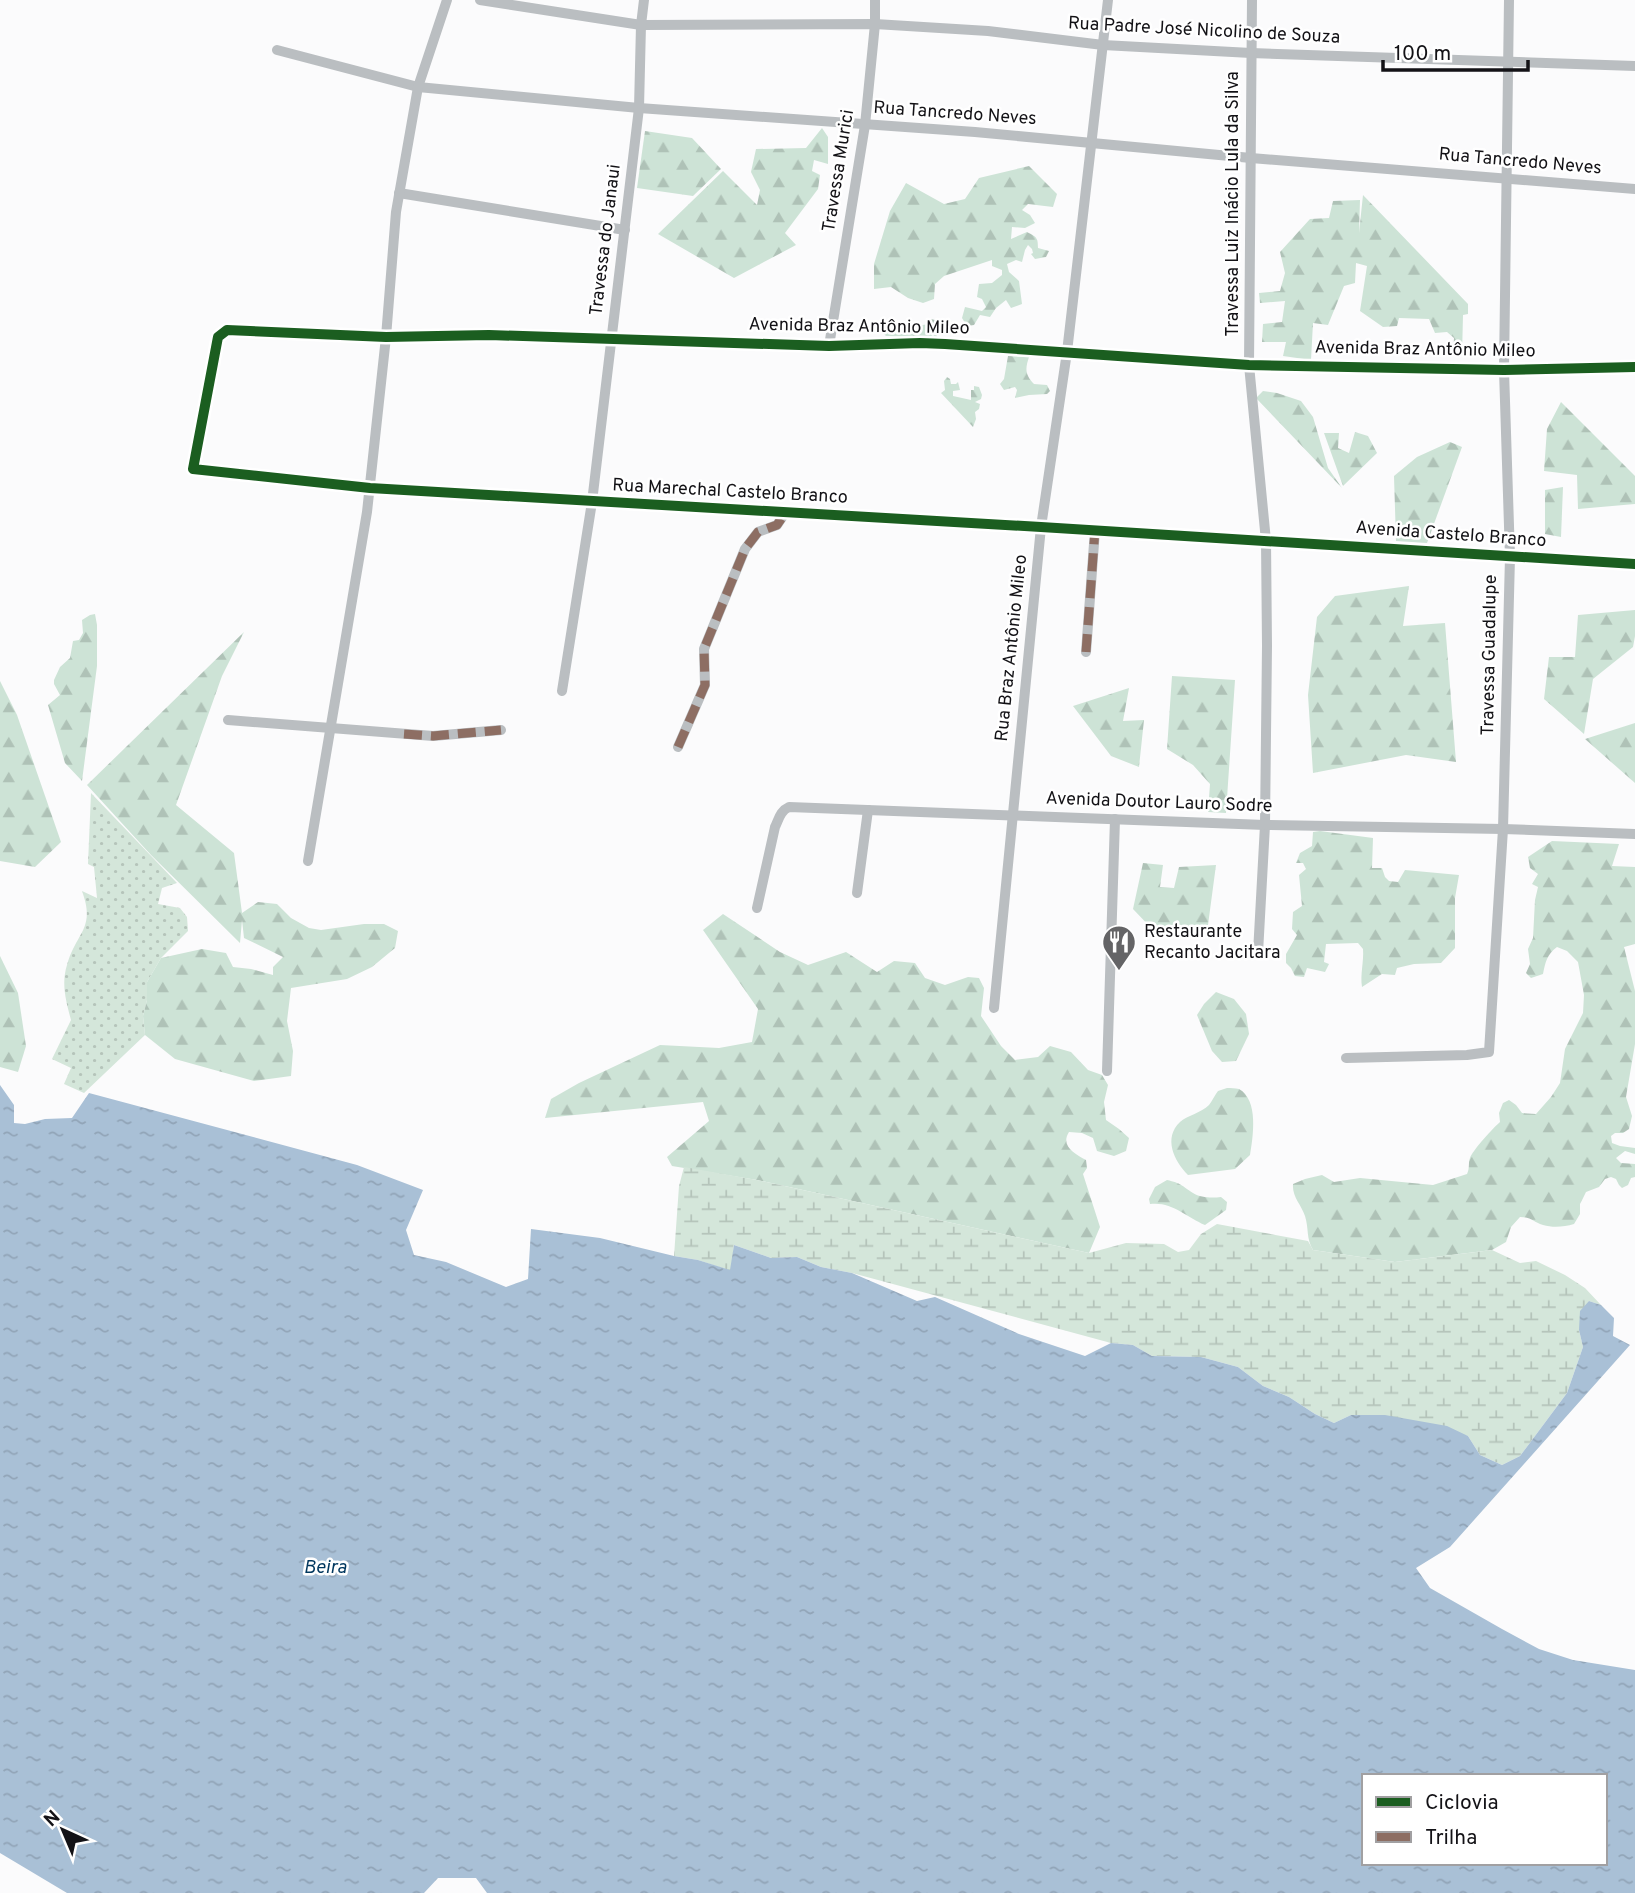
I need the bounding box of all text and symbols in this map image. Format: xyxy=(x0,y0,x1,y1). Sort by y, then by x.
street label: Rua Padre José Nicolino de Souza xyxy=(1067,12,1341,50)
scale bar xyxy=(1383,28,1528,72)
text: 100 m xyxy=(1394,41,1451,68)
street label: Travessa Luiz Inácio Lula da Silva xyxy=(1222,71,1245,337)
street label: Rua Tancredo Neves xyxy=(873,97,1037,131)
street label: Travessa Murici xyxy=(818,108,860,234)
street label: Rua Tancredo Neves xyxy=(1438,143,1602,181)
street label: Travessa do Janaui xyxy=(585,163,627,317)
street label: Avenida Braz Antônio Mileo xyxy=(748,314,970,340)
street label: Avenida Braz Antônio Mileo xyxy=(1314,337,1536,363)
street label: Rua Marechal Castelo Branco xyxy=(612,474,848,510)
street label: Avenida Castelo Branco xyxy=(1355,517,1547,553)
street label: Rua Braz Antônio Mileo xyxy=(991,553,1033,743)
street label: Travessa Guadalupe xyxy=(1477,574,1503,736)
street label: Avenida Doutor Lauro Sodre xyxy=(1045,788,1273,818)
place label: Restaurante Recanto Jacitara xyxy=(1144,921,1280,965)
restaurant icon: Restaurante Recanto Jacitara xyxy=(1100,923,1138,972)
water label: Beira xyxy=(303,1556,347,1580)
legend xyxy=(1362,1774,1607,1865)
text: Ciclovia xyxy=(1425,1790,1499,1817)
north arrow xyxy=(28,1795,98,1865)
text: N xyxy=(39,1806,66,1833)
text: Trilha xyxy=(1425,1825,1477,1852)

